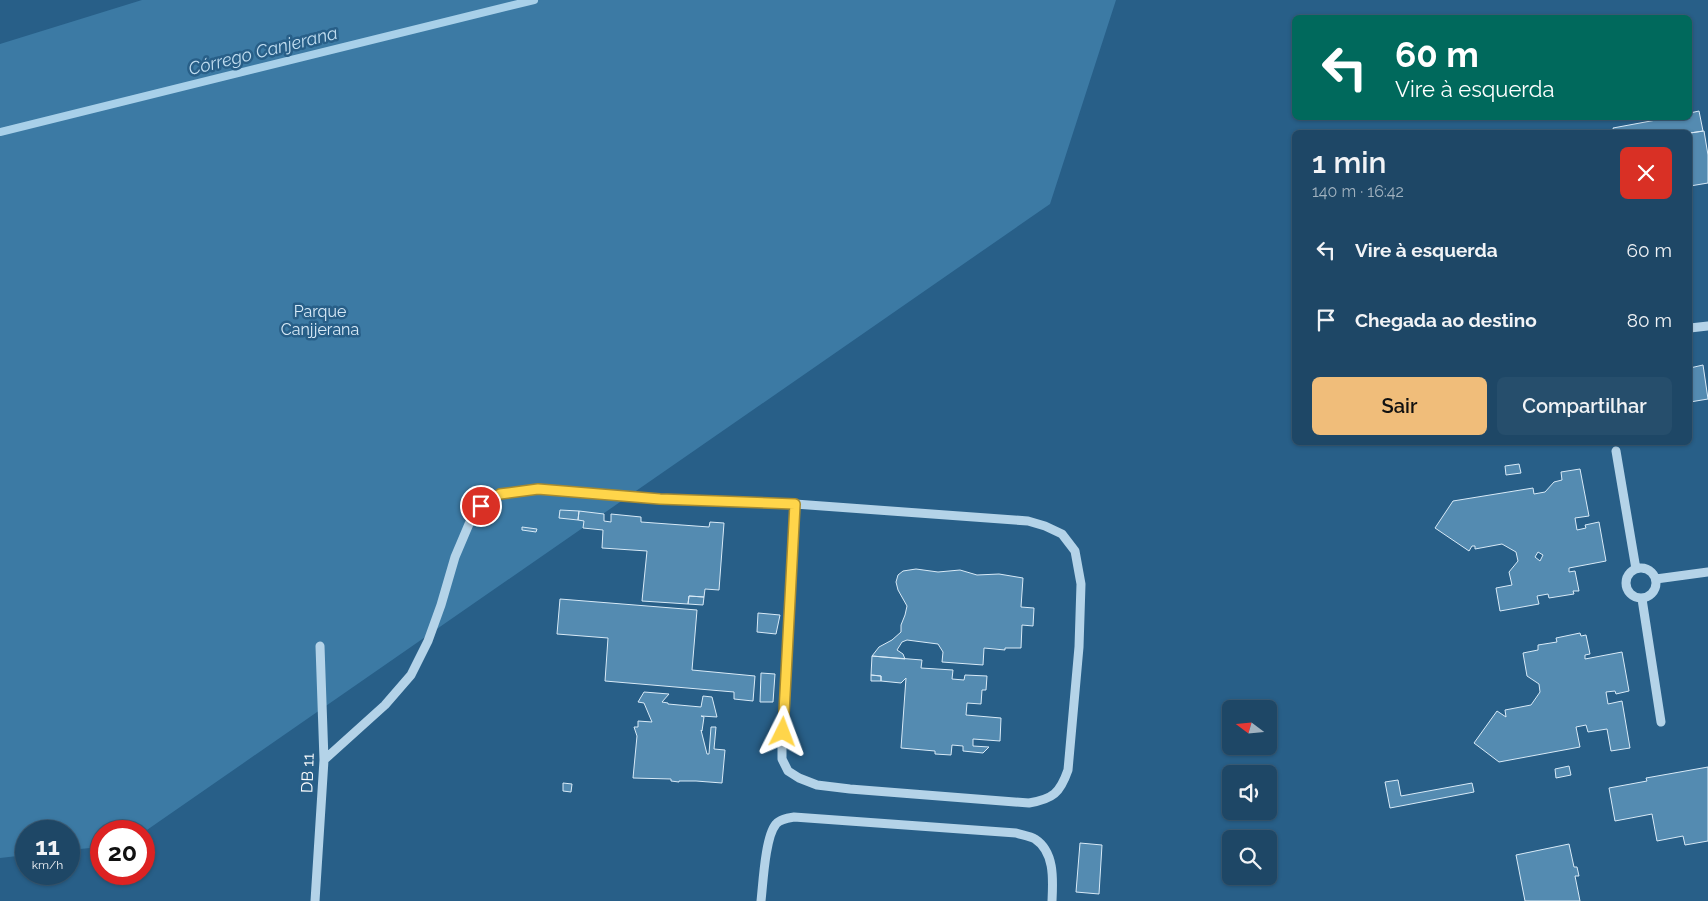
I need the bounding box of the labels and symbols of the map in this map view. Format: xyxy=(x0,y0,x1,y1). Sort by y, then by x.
water label: Córrego Canjerana xyxy=(186,22,340,79)
park label: Parque Canjjerana xyxy=(281,302,359,339)
pin xyxy=(460,485,502,527)
north arrow xyxy=(1222,700,1278,755)
position arrow xyxy=(756,705,808,757)
street label: DB 11 xyxy=(297,753,318,793)
speed limit sign: 20 xyxy=(90,820,155,885)

